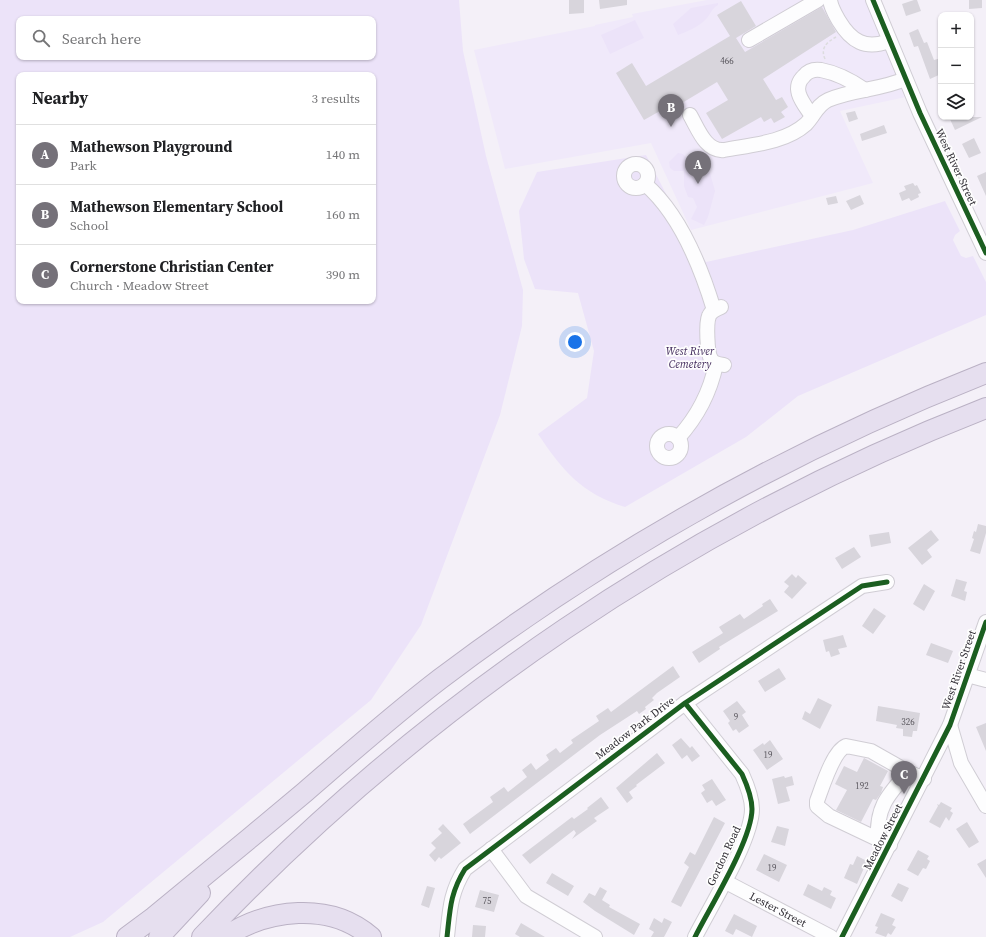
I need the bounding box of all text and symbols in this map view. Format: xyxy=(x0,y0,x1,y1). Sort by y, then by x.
map controls xyxy=(938,12,974,120)
button: + xyxy=(938,12,974,48)
search box xyxy=(16,16,376,60)
icon: search xyxy=(30,27,52,49)
text: Search here xyxy=(62,28,141,49)
button: − xyxy=(938,48,974,84)
house number: 466 xyxy=(720,55,734,67)
button: layers xyxy=(938,84,974,120)
text: Nearby xyxy=(32,86,88,110)
text: 3 results xyxy=(312,90,360,107)
pin: B xyxy=(658,94,684,127)
street label: West River Street xyxy=(932,126,981,208)
text: Mathewson Playground xyxy=(70,136,232,157)
text: A xyxy=(41,146,49,163)
text: 140 m xyxy=(326,146,360,163)
pin: A xyxy=(685,151,711,184)
text: Park xyxy=(70,157,97,174)
text: Mathewson Elementary School xyxy=(70,196,283,217)
text: B xyxy=(41,206,49,223)
text: 160 m xyxy=(326,206,360,223)
text: School xyxy=(70,217,109,234)
text: Cornerstone Christian Center xyxy=(70,256,274,277)
text: C xyxy=(41,266,49,283)
text: 390 m xyxy=(326,266,360,283)
text: Church · Meadow Street xyxy=(70,277,209,294)
your location xyxy=(565,332,585,352)
park label: West River Cemetery xyxy=(666,344,715,372)
street label: West River Street xyxy=(938,628,980,712)
street label: Meadow Park Drive xyxy=(592,693,678,763)
house number: 9 xyxy=(734,711,739,723)
house number: 326 xyxy=(901,716,915,728)
house number: 19 xyxy=(763,749,773,761)
pin: C xyxy=(891,761,917,794)
house number: 192 xyxy=(855,780,869,792)
street label: Meadow Street xyxy=(860,801,906,873)
street label: Gordon Road xyxy=(704,823,745,888)
house number: 19 xyxy=(767,862,777,874)
street label: Lester Street xyxy=(747,888,809,930)
house number: 75 xyxy=(482,895,492,907)

